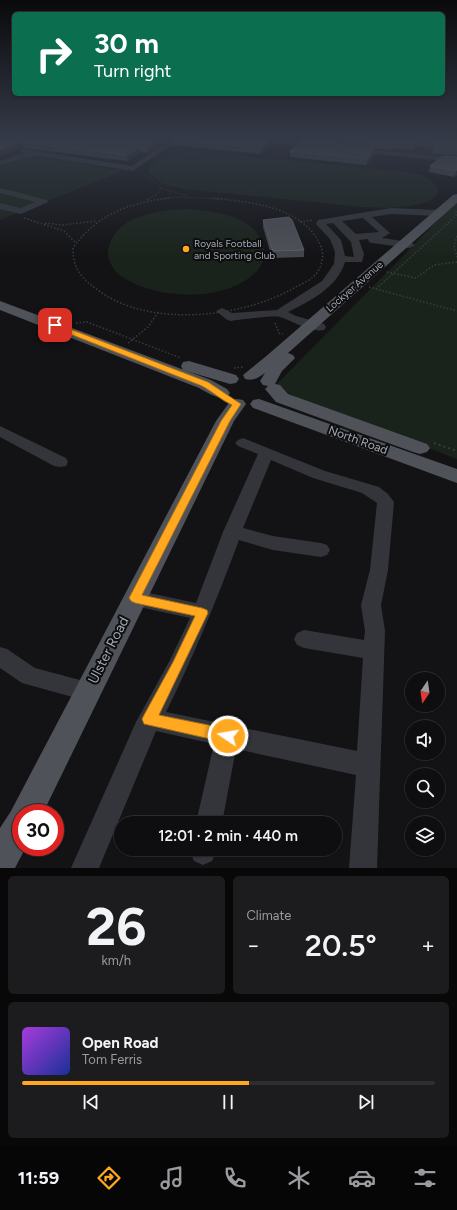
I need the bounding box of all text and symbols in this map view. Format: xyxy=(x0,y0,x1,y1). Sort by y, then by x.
text: 30 m xyxy=(94,26,159,60)
icon: right xyxy=(28,28,80,80)
text: Turn right xyxy=(94,60,171,82)
place label: Royals Football and Sporting Club xyxy=(194,237,275,262)
marker: Royals Football and Sporting Club xyxy=(181,244,191,254)
street label: Lockyer Avenue xyxy=(323,258,386,315)
pin xyxy=(38,308,72,342)
icon: arrive xyxy=(44,314,66,336)
street label: North Road xyxy=(326,423,390,457)
street label: Ulster Road xyxy=(84,614,133,687)
north arrow xyxy=(405,672,445,712)
map controls xyxy=(405,672,445,856)
position arrow xyxy=(207,715,249,757)
button: sound xyxy=(405,720,445,760)
button: search xyxy=(405,768,445,808)
speed limit sign: 30 xyxy=(12,804,64,856)
button: layers xyxy=(405,816,445,856)
text: 12:01 · 2 min · 440 m xyxy=(158,827,298,845)
text: 26 xyxy=(86,896,146,958)
text: Climate xyxy=(247,908,291,923)
text: 20.5° xyxy=(305,927,377,964)
text: − xyxy=(247,932,260,959)
text: + xyxy=(421,932,435,959)
text: km/h xyxy=(101,953,131,968)
text: Open Road xyxy=(82,1034,159,1052)
text: Tom Ferris xyxy=(82,1052,142,1067)
icon: previous xyxy=(80,1091,102,1113)
icon: pause xyxy=(217,1091,239,1113)
icon: next xyxy=(355,1091,377,1113)
icon: directions xyxy=(95,1164,123,1192)
icon: music xyxy=(158,1164,186,1192)
icon: phone xyxy=(221,1164,249,1192)
icon: climate xyxy=(285,1164,313,1192)
icon: car xyxy=(348,1164,376,1192)
icon: filters xyxy=(411,1164,439,1192)
text: 11:59 xyxy=(18,1167,59,1189)

